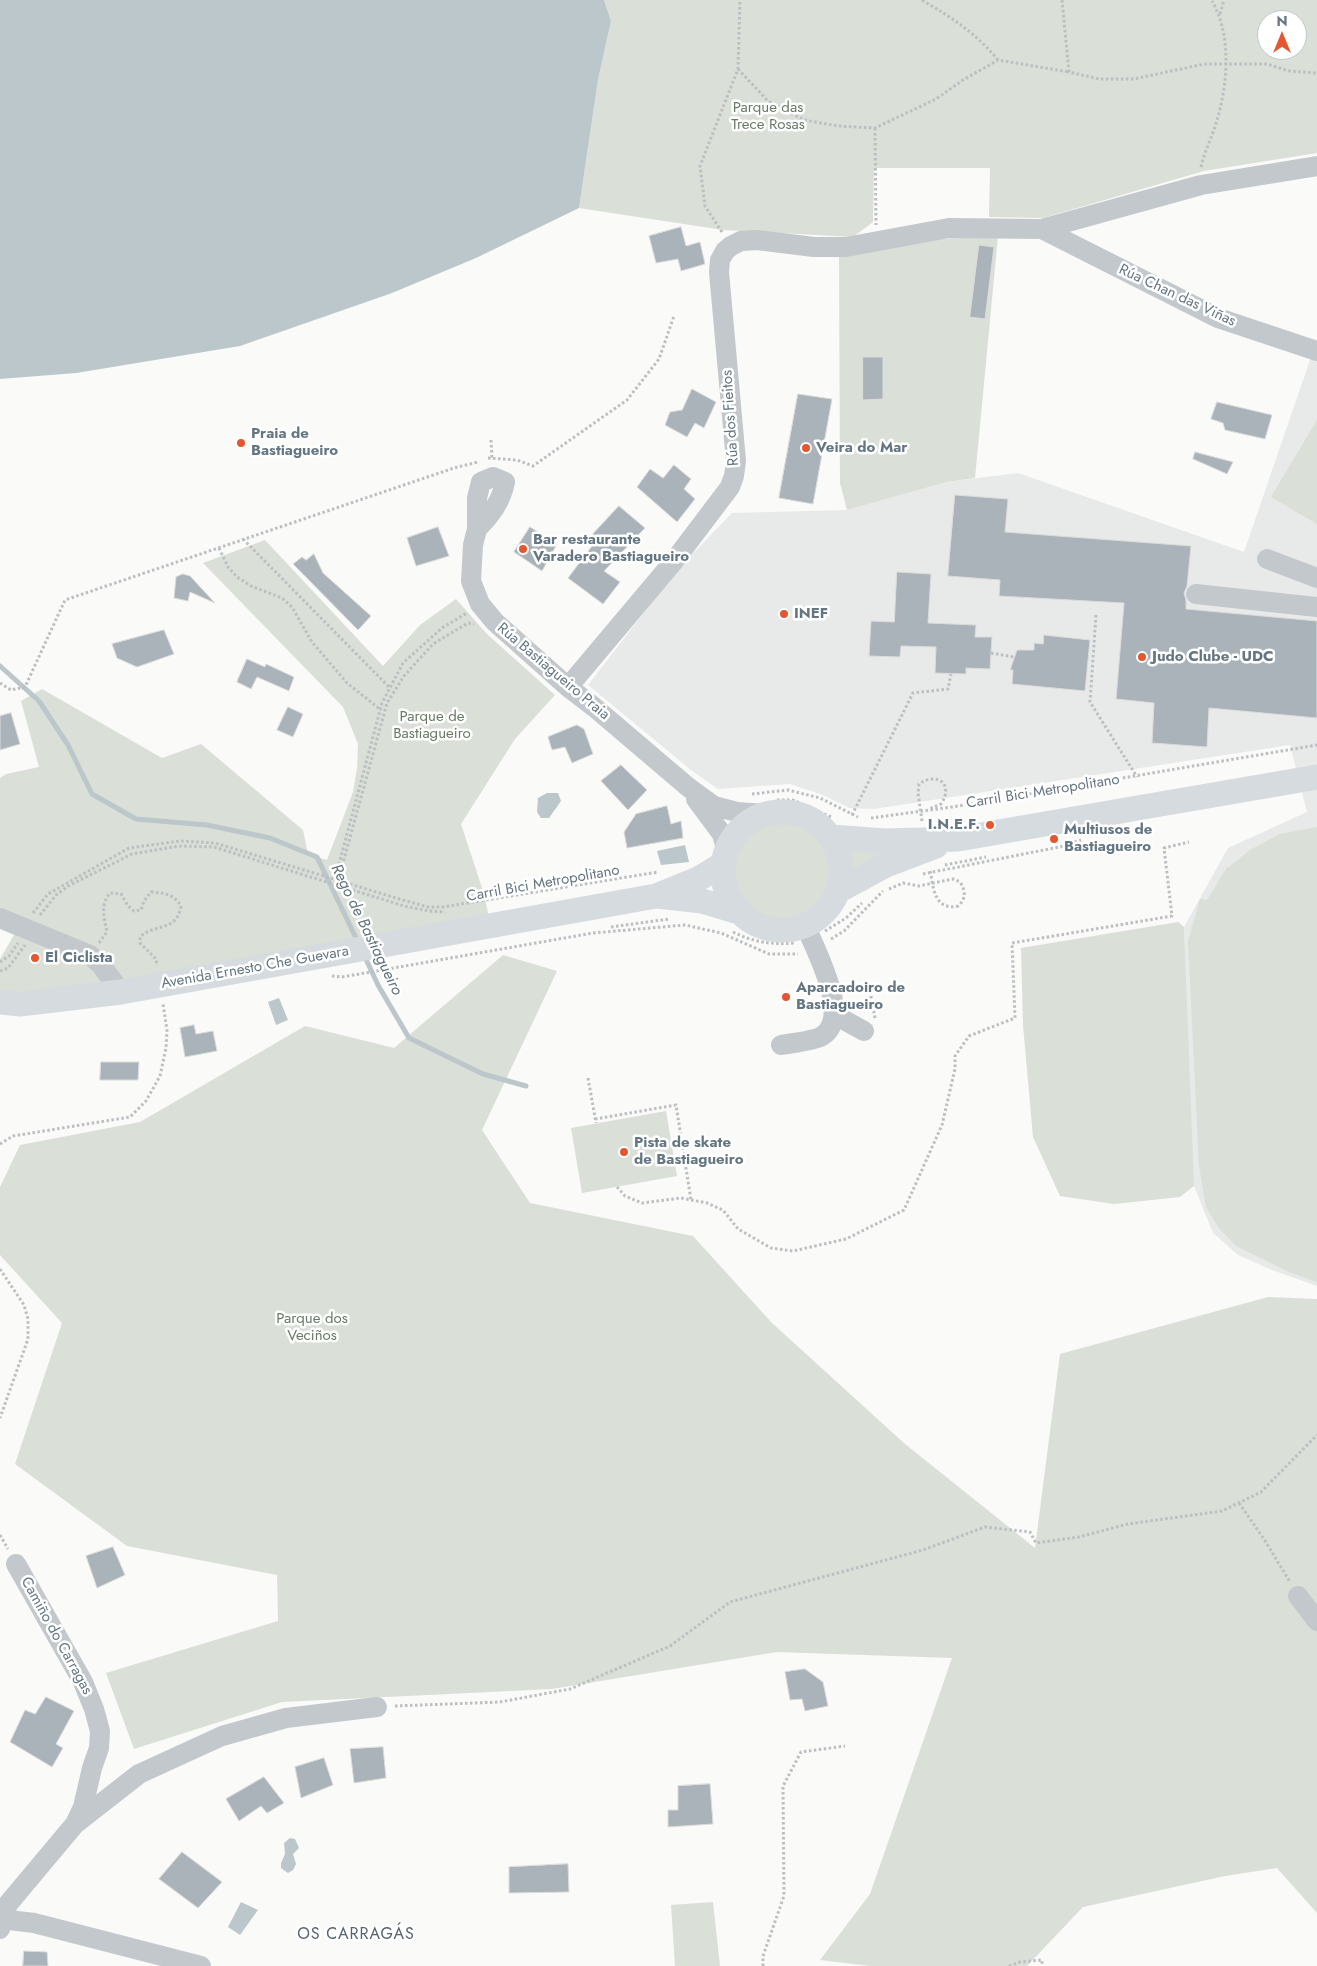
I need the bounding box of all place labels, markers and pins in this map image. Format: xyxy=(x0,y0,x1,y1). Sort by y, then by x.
place label: Praia de Bastiagueiro xyxy=(251,425,338,460)
marker: Praia de Bastiagueiro xyxy=(235,437,247,449)
place label: Veira do Mar xyxy=(816,439,908,457)
marker: Veira do Mar xyxy=(800,442,812,454)
place label: Bar restaurante Varadero Bastiagueiro xyxy=(533,531,689,566)
marker: Bar restaurante Varadero Bastiagueiro xyxy=(517,543,529,555)
place label: INEF xyxy=(794,605,828,623)
marker: INEF xyxy=(778,608,790,620)
place label: Judo Clube - UDC xyxy=(1152,648,1274,666)
marker: Judo Clube - UDC xyxy=(1136,651,1148,663)
place label: I.N.E.F. xyxy=(928,816,980,834)
marker: I.N.E.F. xyxy=(984,819,996,831)
place label: Multiusos de Bastiagueiro xyxy=(1064,821,1152,856)
marker: Multiusos de Bastiagueiro xyxy=(1048,833,1060,845)
place label: El Ciclista xyxy=(45,949,113,967)
marker: El Ciclista xyxy=(29,952,41,964)
place label: Aparcadoiro de Bastiagueiro xyxy=(796,979,905,1014)
marker: Aparcadoiro de Bastiagueiro xyxy=(780,991,792,1003)
place label: Pista de skate de Bastiagueiro xyxy=(634,1134,744,1169)
marker: Pista de skate de Bastiagueiro xyxy=(618,1146,630,1158)

